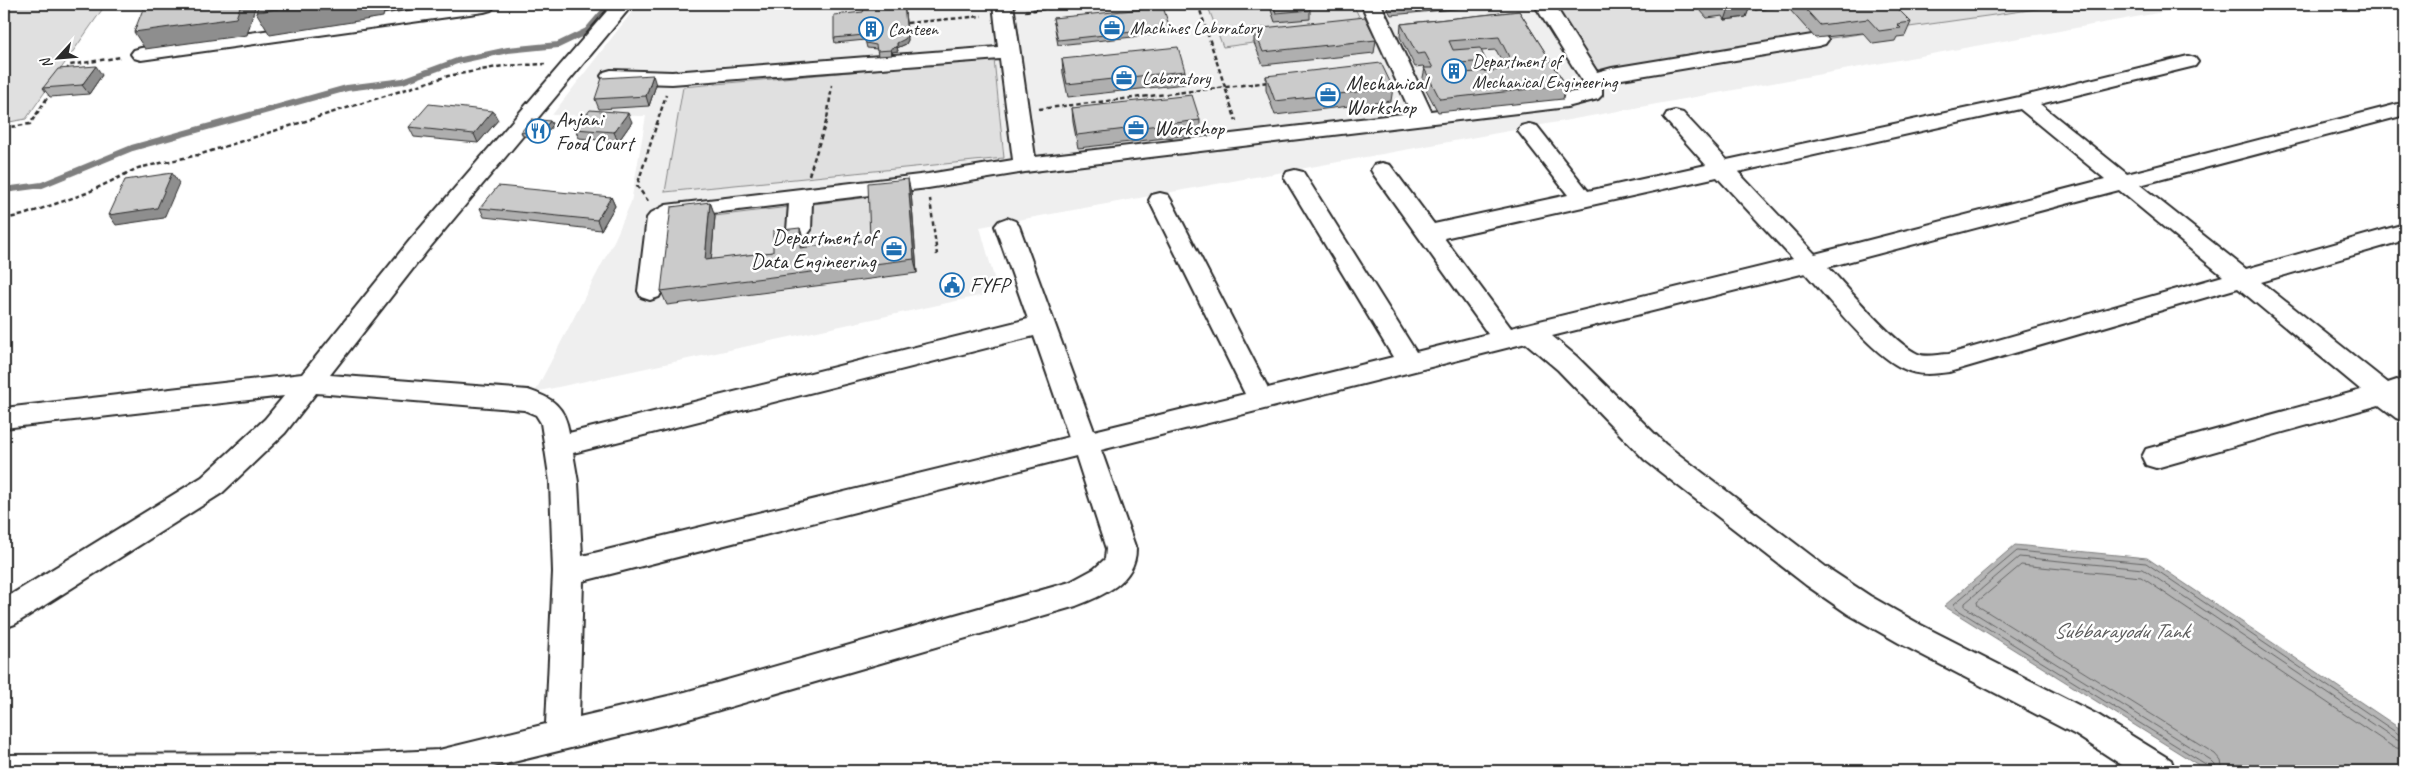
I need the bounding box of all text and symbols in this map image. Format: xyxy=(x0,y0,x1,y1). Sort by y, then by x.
office icon: Machines Laboratory xyxy=(1099,15,1125,41)
building icon: Canteen xyxy=(858,16,884,42)
place label: Machines Laboratory xyxy=(1130,17,1264,39)
place label: Canteen xyxy=(888,18,939,40)
north arrow xyxy=(32,32,82,82)
place label: Department of Mechanical Engineering xyxy=(1472,50,1619,93)
text: N xyxy=(36,54,56,71)
building icon: Department of Mechanical Engineering xyxy=(1441,58,1467,84)
office icon: Laboratory xyxy=(1111,65,1137,91)
place label: Laboratory xyxy=(1142,67,1212,89)
place label: Mechanical Workshop xyxy=(1346,70,1430,120)
office icon: Mechanical Workshop xyxy=(1315,82,1341,108)
place label: Anjani Food Court xyxy=(556,106,636,156)
office icon: Workshop xyxy=(1123,115,1149,141)
place label: Workshop xyxy=(1154,115,1225,141)
restaurant icon: Anjani Food Court xyxy=(525,118,551,144)
place label: Department of Data Engineering xyxy=(751,224,881,274)
office icon: Department of Data Engineering xyxy=(881,236,907,262)
public building icon: FYFP xyxy=(939,272,965,298)
place label: FYFP xyxy=(970,272,1012,298)
water label: Subbarayodu Tank xyxy=(2053,617,2193,645)

